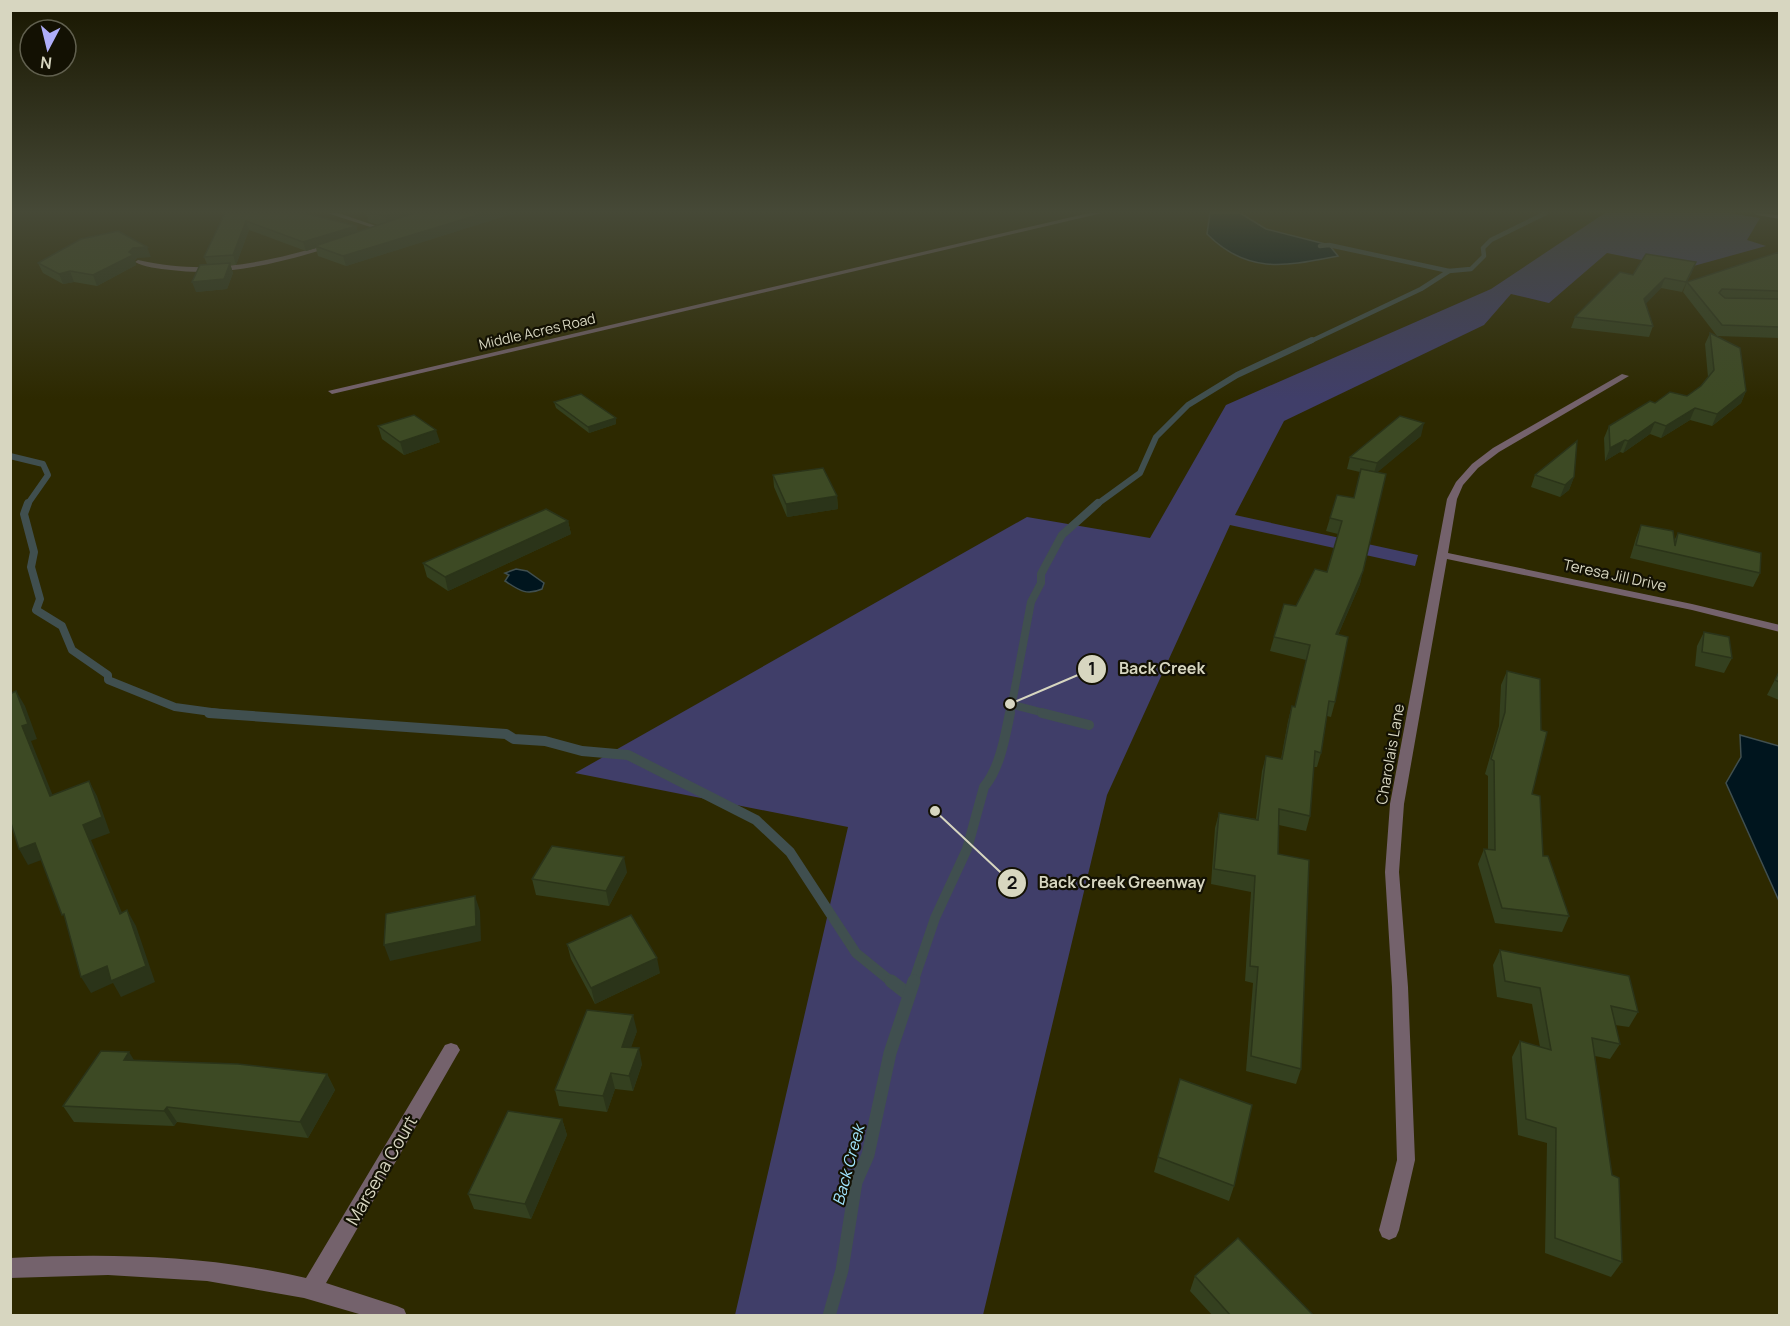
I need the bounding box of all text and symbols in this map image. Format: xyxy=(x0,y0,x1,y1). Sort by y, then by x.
north arrow xyxy=(18,18,78,78)
text: N xyxy=(39,51,53,75)
street label: Middle Acres Road xyxy=(477,308,597,354)
street label: Teresa Jill Drive xyxy=(1561,554,1669,596)
callout: Back Creek xyxy=(1077,652,1218,686)
text: 1 xyxy=(1088,656,1096,680)
text: Back Creek xyxy=(1119,657,1206,679)
street label: Charolais Lane xyxy=(1371,702,1409,806)
callout: Back Creek Greenway xyxy=(997,866,1217,900)
text: 2 xyxy=(1007,870,1017,894)
text: Back Creek Greenway xyxy=(1039,871,1205,893)
street label: Marsena Court xyxy=(340,1111,422,1229)
water label: Back Creek xyxy=(827,1120,870,1208)

